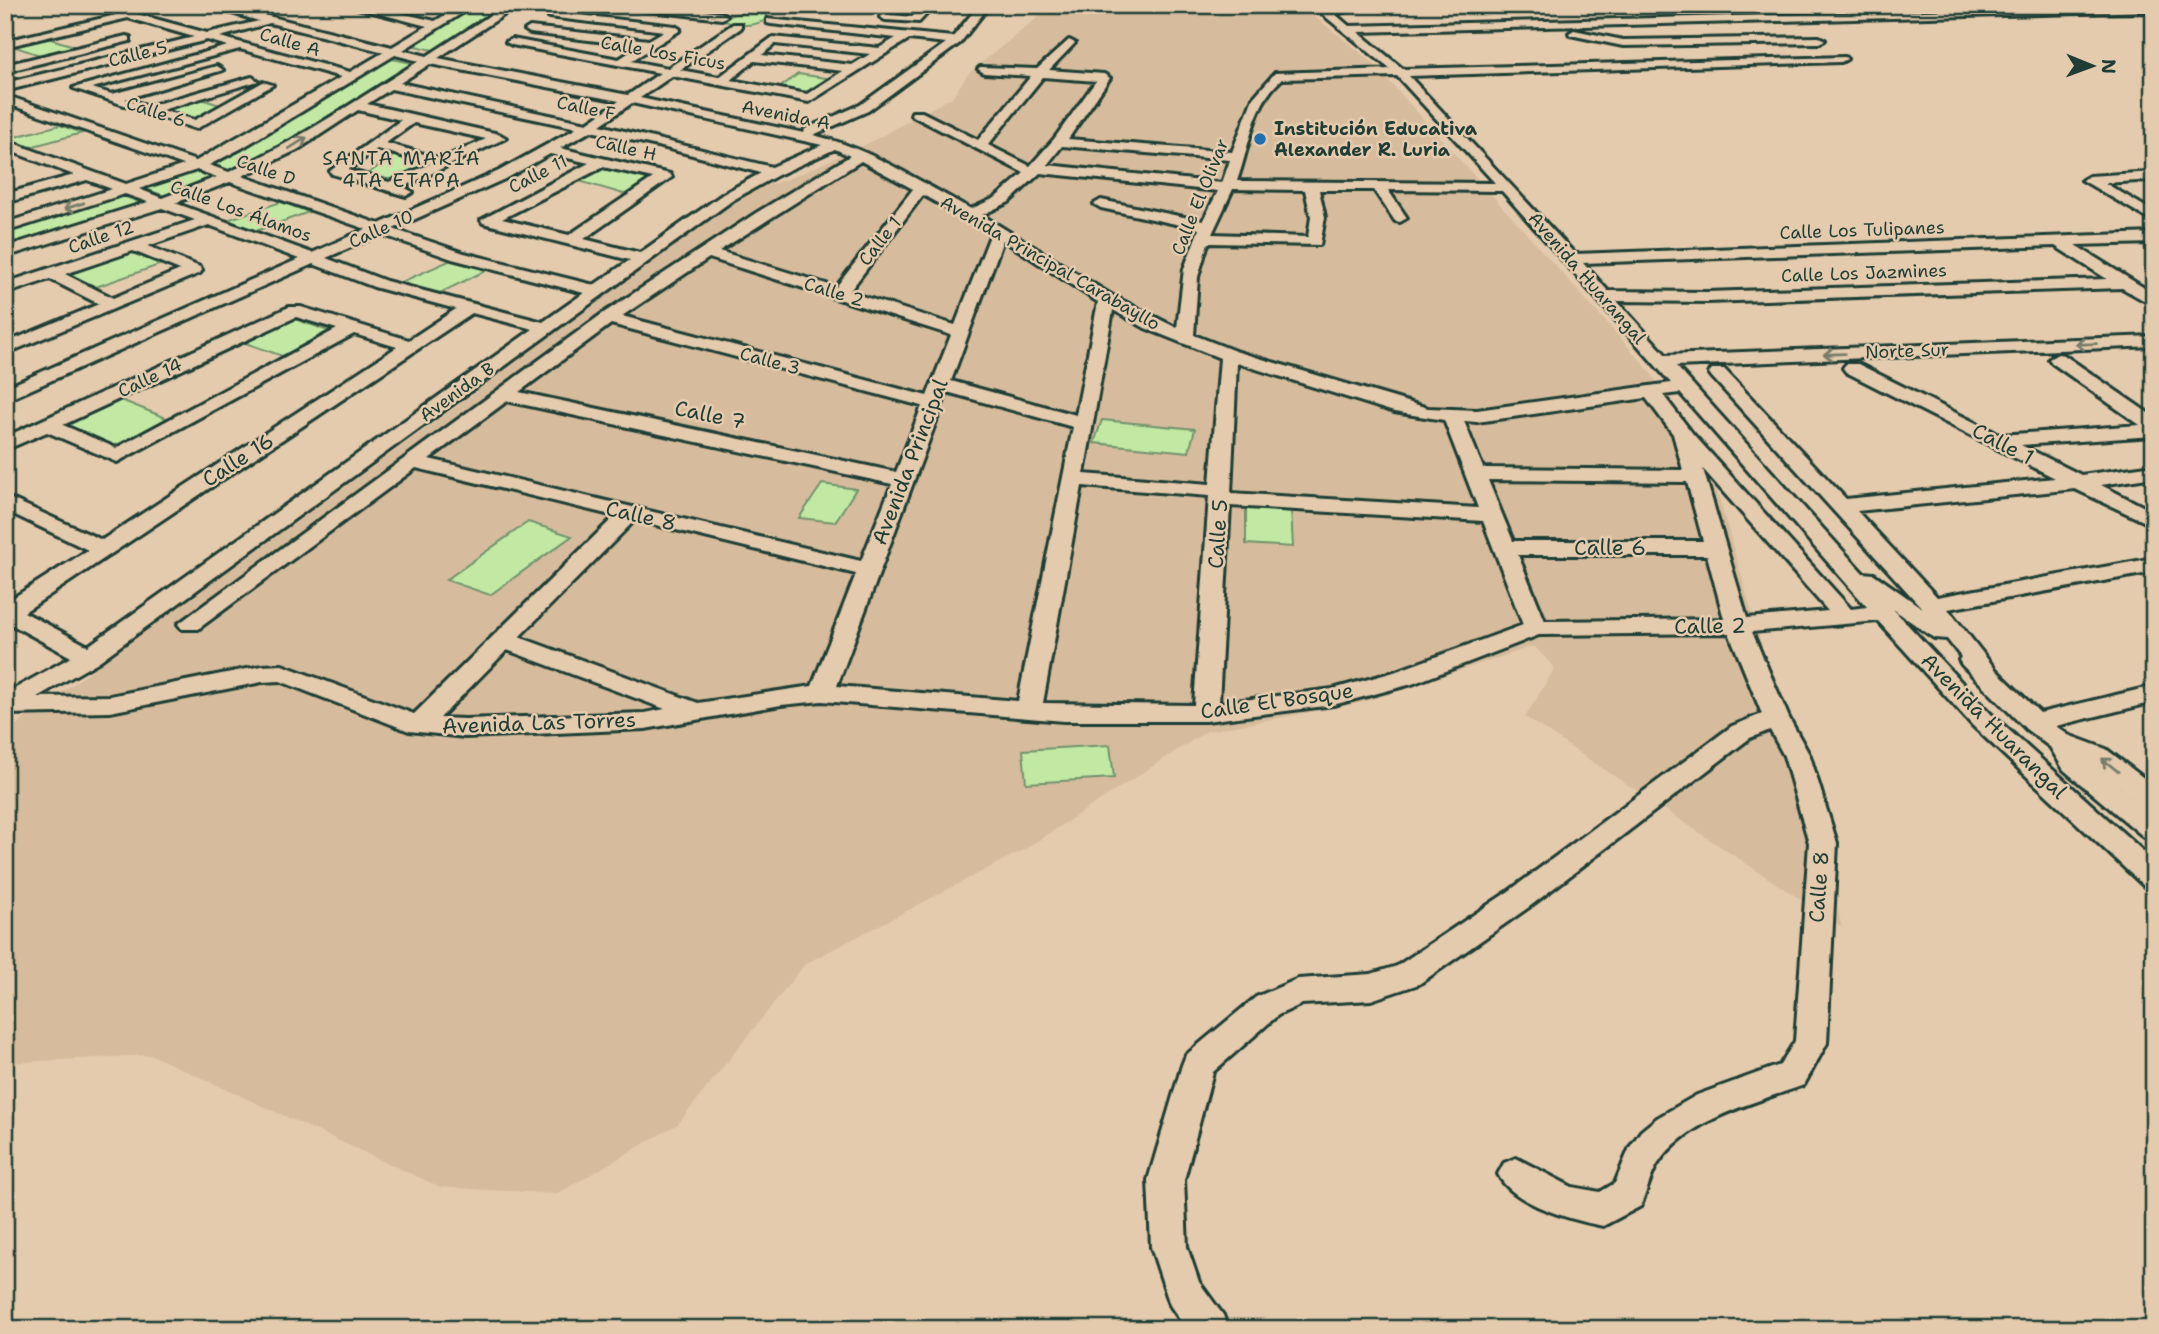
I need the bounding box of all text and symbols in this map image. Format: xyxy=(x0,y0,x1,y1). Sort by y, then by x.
street label: Calle A xyxy=(257,22,323,62)
street label: Calle Los Ficus xyxy=(599,30,727,76)
north arrow xyxy=(2058,32,2128,102)
street label: Calle 5 xyxy=(106,35,170,73)
text: N xyxy=(2096,59,2121,74)
street label: Calle F xyxy=(555,90,617,126)
street label: Calle 6 xyxy=(123,91,189,133)
street label: Avenida A xyxy=(740,95,832,135)
place label: Institución Educativa Alexander R. Luria xyxy=(1274,117,1478,162)
street label: Calle H xyxy=(593,129,659,167)
marker: Institución Educativa Alexander R. Luria xyxy=(1252,131,1268,147)
street label: Calle El Olivar xyxy=(1166,135,1234,259)
one-way arrow xyxy=(288,136,308,150)
district label: SANTA MARÍA 4TA ETAPA xyxy=(322,145,482,193)
street label: Calle D xyxy=(233,149,299,191)
street label: Calle 11 xyxy=(504,149,572,199)
street label: Calle Los Álamos xyxy=(167,174,315,248)
street label: Avenida Principal Carabayllo xyxy=(936,190,1164,336)
one-way arrow xyxy=(64,201,86,214)
street label: Calle 10 xyxy=(345,204,417,254)
street label: Avenida Huarangal xyxy=(1523,207,1651,350)
street label: Calle 1 xyxy=(853,211,907,271)
street label: Calle 12 xyxy=(65,215,137,259)
street label: Calle Los Tulipanes xyxy=(1779,215,1945,245)
street label: Calle Los Jazmines xyxy=(1781,258,1947,288)
street label: Calle 2 xyxy=(801,272,867,312)
street label: Norte Sur xyxy=(1865,338,1949,364)
one-way arrow xyxy=(2074,338,2097,351)
street label: Calle 3 xyxy=(737,341,803,381)
one-way arrow xyxy=(1823,348,1846,361)
street label: Calle 14 xyxy=(114,353,186,403)
street label: Avenida B xyxy=(415,357,499,427)
street label: Avenida Principal xyxy=(865,374,955,549)
street label: Calle 7 xyxy=(672,394,748,436)
street label: Calle 1 xyxy=(1967,417,2039,471)
street label: Calle 16 xyxy=(197,427,279,493)
street label: Calle 8 xyxy=(603,494,679,538)
street label: Calle 5 xyxy=(1202,498,1234,570)
street label: Calle 6 xyxy=(1574,534,1646,562)
street label: Calle 2 xyxy=(1674,611,1746,641)
street label: Avenida Huarangal xyxy=(1915,647,2074,806)
street label: Calle El Bosque xyxy=(1199,676,1355,726)
street label: Avenida Las Torres xyxy=(441,706,637,740)
one-way arrow xyxy=(2101,757,2119,773)
street label: Calle 8 xyxy=(1803,850,1835,924)

